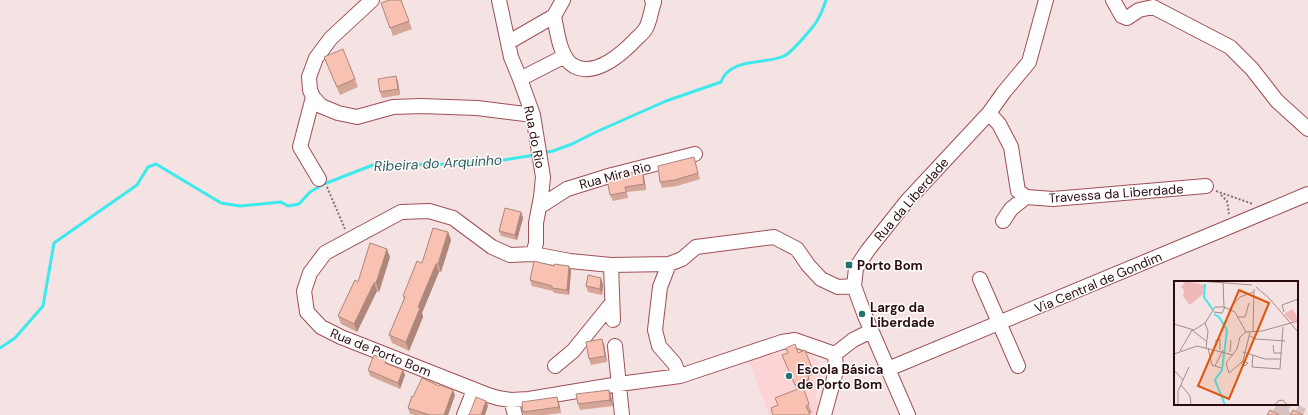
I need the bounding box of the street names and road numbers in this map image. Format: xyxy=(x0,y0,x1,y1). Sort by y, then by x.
street label: Rua do Rio xyxy=(520,104,549,170)
street label: Rua da Liberdade xyxy=(870,154,952,245)
street label: Rua Mira Rio xyxy=(577,158,653,193)
street label: Travessa da Liberdade xyxy=(1048,180,1184,207)
street label: Via Central de Gondim xyxy=(1032,248,1164,317)
street label: Rua de Porto Bom xyxy=(328,324,434,380)

